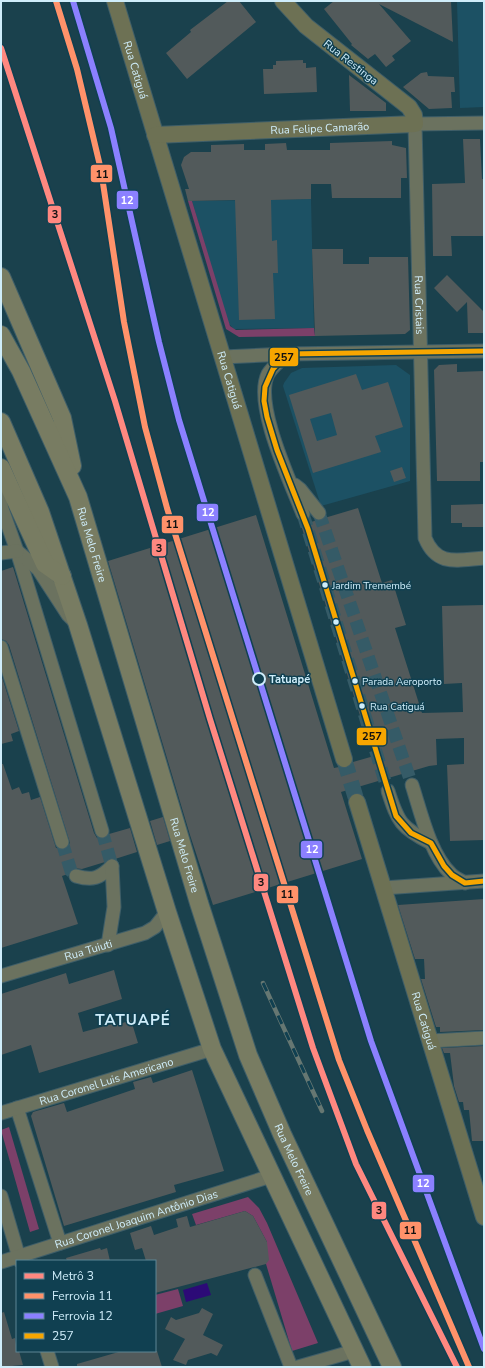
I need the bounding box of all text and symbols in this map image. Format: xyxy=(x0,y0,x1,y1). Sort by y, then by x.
street label: Rua Restinga xyxy=(320,36,381,89)
street label: Rua Catiguá xyxy=(119,39,151,101)
street label: Rua Felipe Camarão xyxy=(270,119,370,138)
line badge: 11 xyxy=(90,164,113,183)
text: 11 xyxy=(95,167,109,182)
line badge: 12 xyxy=(116,190,139,210)
text: 12 xyxy=(120,193,134,208)
line badge: 3 xyxy=(47,205,62,224)
text: 3 xyxy=(52,207,58,222)
street label: Rua Cristais xyxy=(411,275,427,335)
line badge: 257 xyxy=(269,347,299,367)
street label: Rua Catiguá xyxy=(213,349,245,411)
text: 257 xyxy=(274,350,294,365)
line badge: 12 xyxy=(196,503,219,522)
street label: Rua Melo Freire xyxy=(73,505,110,584)
text: 12 xyxy=(201,505,215,520)
line badge: 11 xyxy=(161,515,184,534)
text: 11 xyxy=(165,517,179,532)
line badge: 3 xyxy=(151,538,167,557)
text: 3 xyxy=(156,541,162,556)
place label: Jardim Tremembé xyxy=(331,579,411,593)
marker: Jardim Tremembé xyxy=(320,580,330,590)
unlabelled marker xyxy=(331,617,341,627)
marker: Tatuapé xyxy=(252,672,266,686)
place label: Tatuapé xyxy=(269,672,310,687)
place label: Parada Aeroporto xyxy=(362,675,442,689)
marker: Parada Aeroporto xyxy=(350,676,360,686)
place label: Rua Catiguá xyxy=(370,700,425,714)
marker: Rua Catiguá xyxy=(357,701,367,711)
line badge: 257 xyxy=(356,727,387,746)
text: 257 xyxy=(362,729,382,744)
street label: Rua Melo Freire xyxy=(166,816,203,895)
line badge: 12 xyxy=(300,840,323,859)
text: 12 xyxy=(305,842,319,857)
line badge: 3 xyxy=(253,873,269,892)
text: 3 xyxy=(258,875,264,890)
line badge: 11 xyxy=(276,885,299,904)
text: 11 xyxy=(280,887,294,902)
street label: Rua Tuiuti xyxy=(63,936,114,965)
street label: Rua Catiguá xyxy=(408,990,440,1052)
district label: TATUAPÉ xyxy=(95,1010,171,1030)
street label: Rua Coronel Luis Americano xyxy=(38,1054,175,1109)
street label: Rua Melo Freire xyxy=(270,1121,317,1198)
line badge: 12 xyxy=(412,1174,435,1193)
text: 12 xyxy=(416,1176,430,1191)
street label: Rua Coronel Joaquim Antônio Dias xyxy=(53,1186,220,1252)
line badge: 3 xyxy=(371,1201,387,1220)
text: 3 xyxy=(376,1203,382,1218)
line badge: 11 xyxy=(399,1221,422,1240)
text: 11 xyxy=(403,1223,417,1238)
legend xyxy=(16,1260,156,1352)
text: Metrô 3 xyxy=(52,1268,94,1284)
text: Ferrovia 11 xyxy=(52,1288,113,1304)
text: Ferrovia 12 xyxy=(52,1308,113,1324)
text: 257 xyxy=(52,1328,74,1344)

